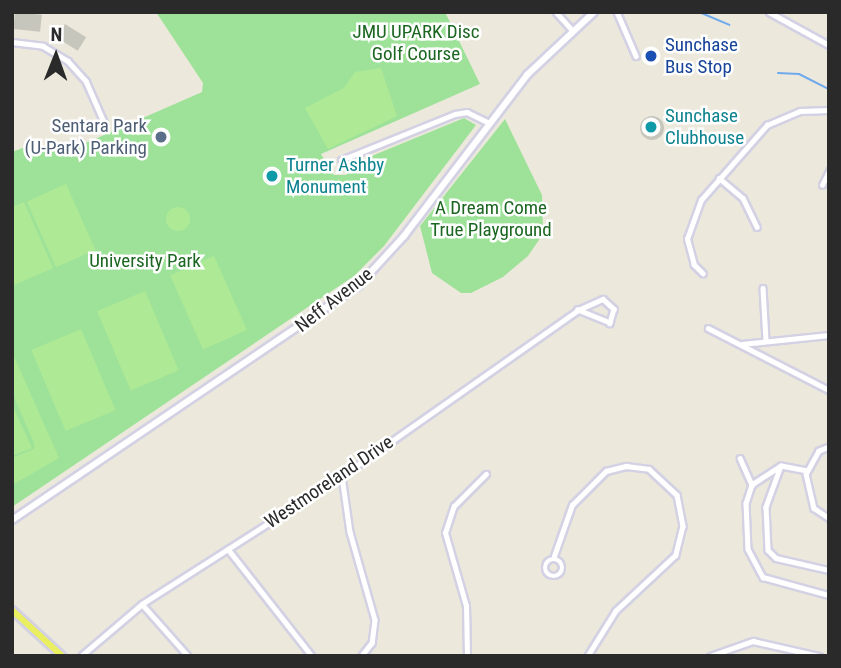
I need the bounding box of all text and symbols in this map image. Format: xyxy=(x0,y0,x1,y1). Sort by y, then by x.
north arrow xyxy=(21,21,91,91)
park label: JMU UPARK Disc Golf Course xyxy=(353,21,479,65)
text: N xyxy=(50,23,62,46)
place label: Sunchase Bus Stop xyxy=(665,34,738,78)
marker: Sunchase Bus Stop xyxy=(643,48,659,64)
place label: Sunchase Clubhouse xyxy=(665,105,744,149)
place label: Sentara Park (U-Park) Parking xyxy=(25,115,147,159)
marker: Sunchase Clubhouse xyxy=(643,119,659,135)
marker: Sentara Park (U-Park) Parking xyxy=(153,129,169,145)
place label: Turner Ashby Monument xyxy=(286,154,384,198)
marker: Turner Ashby Monument xyxy=(264,168,280,184)
park label: A Dream Come True Playground xyxy=(430,197,552,241)
park label: University Park xyxy=(89,250,201,272)
street label: Neff Avenue xyxy=(291,263,377,337)
street label: Westmoreland Drive xyxy=(260,431,398,533)

